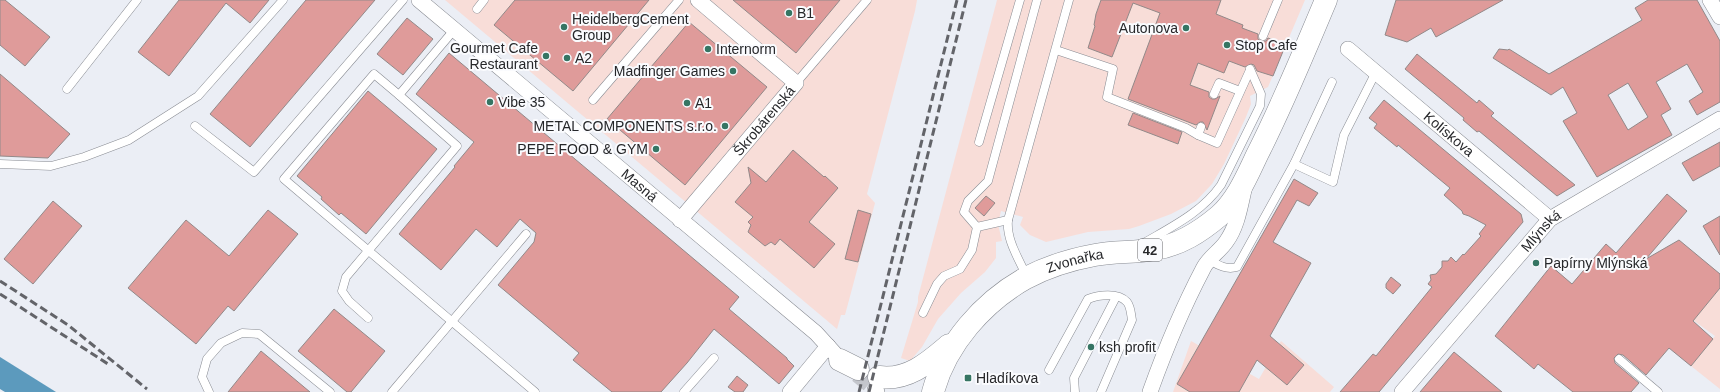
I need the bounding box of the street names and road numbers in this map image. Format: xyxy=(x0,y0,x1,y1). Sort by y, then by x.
street label: Škrobárenská xyxy=(730,82,798,159)
street label: Kolískova xyxy=(1421,108,1478,160)
street label: Masná xyxy=(618,165,661,205)
street label: Mlýnská xyxy=(1518,206,1564,255)
road number: 42 xyxy=(1138,239,1162,261)
street label: Zvonařka xyxy=(1044,246,1105,276)

